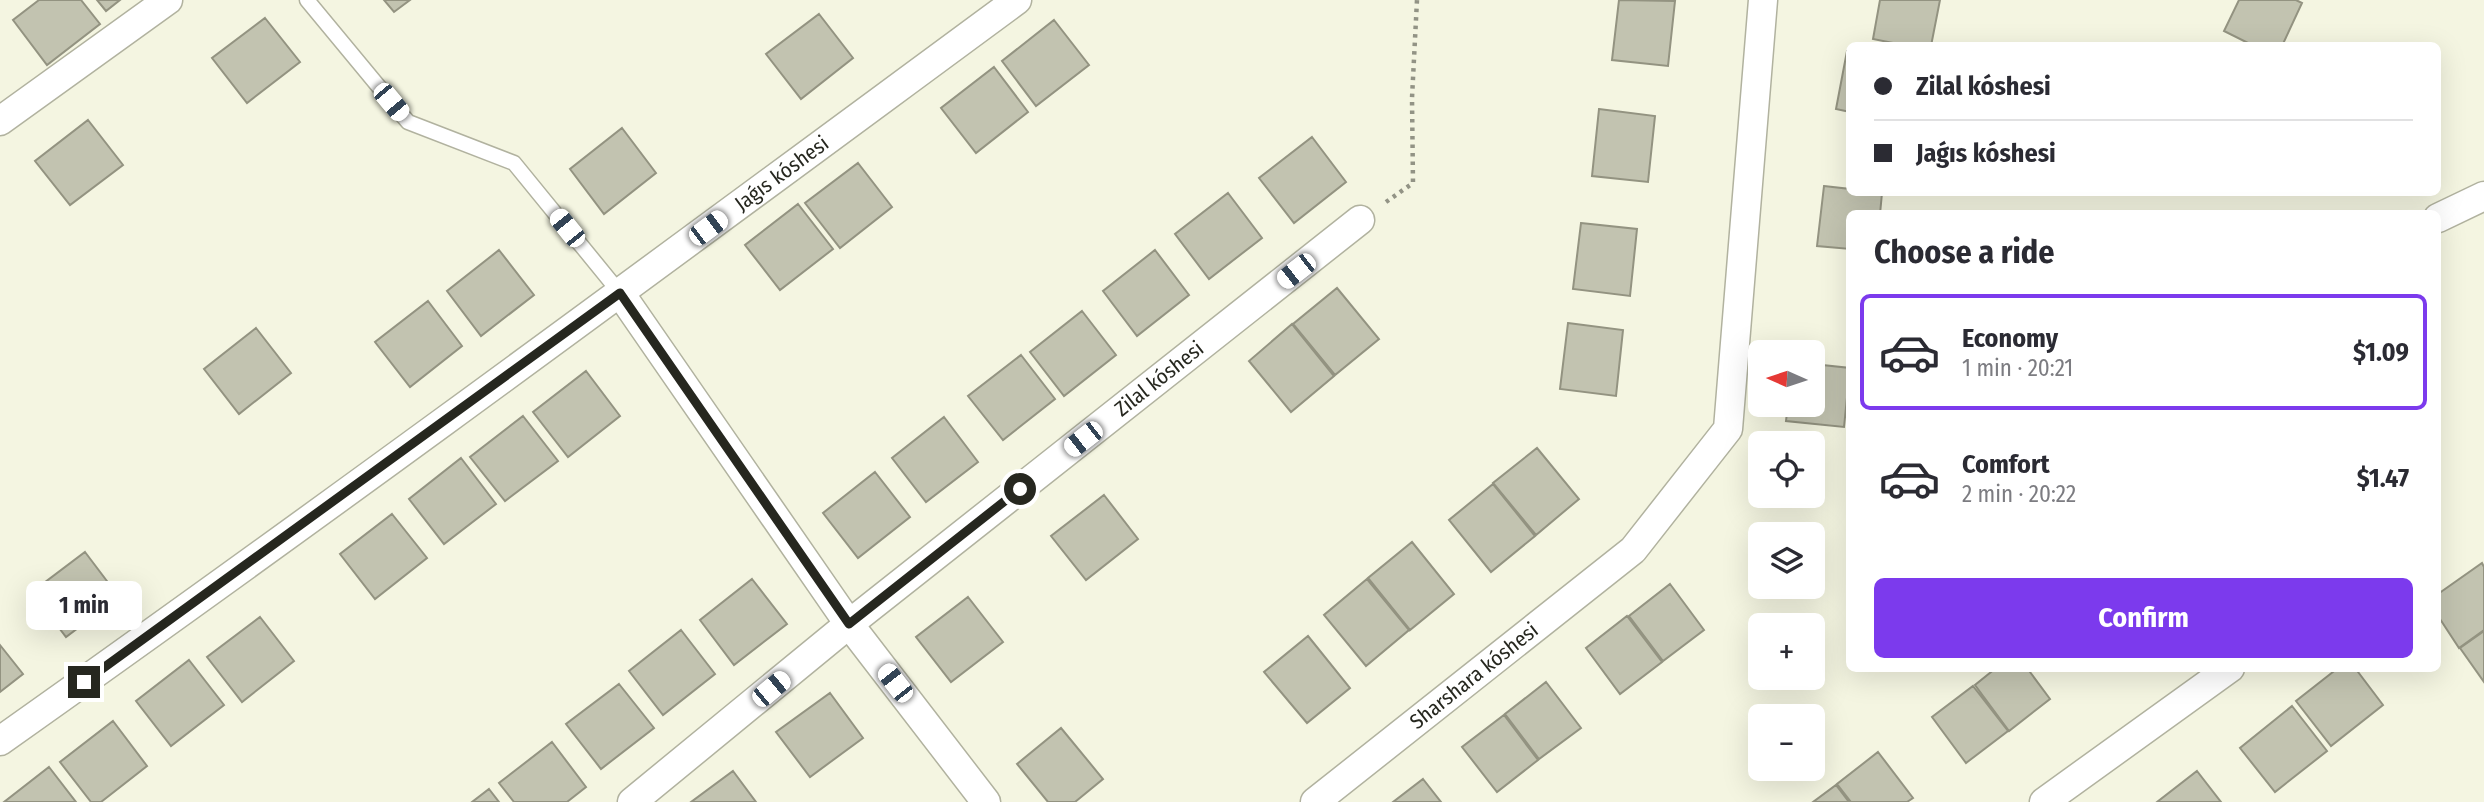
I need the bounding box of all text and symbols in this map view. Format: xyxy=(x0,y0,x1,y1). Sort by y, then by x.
text: Zilal kóshesi xyxy=(1916,71,2051,102)
car xyxy=(370,79,413,125)
street label: Jaǵıs kóshesi xyxy=(730,130,834,217)
text: Jaǵıs kóshesi xyxy=(1916,138,2056,169)
car xyxy=(546,205,589,251)
car xyxy=(685,207,732,249)
text: Choose a ride xyxy=(1874,233,2055,271)
car xyxy=(1273,250,1320,292)
icon: car xyxy=(1878,321,1941,384)
text: Economy xyxy=(1962,323,2058,354)
street label: Zilal kóshesi xyxy=(1109,336,1209,422)
text: $1.09 xyxy=(2353,337,2409,368)
north arrow xyxy=(1748,340,1825,416)
map controls xyxy=(1748,340,1825,781)
text: 1 min · 20:21 xyxy=(1962,354,2073,382)
car xyxy=(1060,418,1107,460)
button: locate xyxy=(1748,431,1825,508)
icon: car xyxy=(1878,447,1941,510)
text: Comfort xyxy=(1962,449,2050,480)
text: $1.47 xyxy=(2357,463,2409,494)
route start xyxy=(1004,473,1036,505)
text: 2 min · 20:22 xyxy=(1962,480,2076,508)
button: layers xyxy=(1748,522,1825,599)
button: Confirm xyxy=(1874,578,2413,658)
callout: 1 min xyxy=(26,580,142,630)
text: 1 min xyxy=(59,591,109,619)
button: + xyxy=(1748,613,1825,690)
street label: Sharshara kóshesi xyxy=(1405,617,1543,735)
car xyxy=(874,660,917,706)
route end xyxy=(68,666,100,698)
car xyxy=(749,667,794,711)
button: − xyxy=(1748,704,1825,781)

